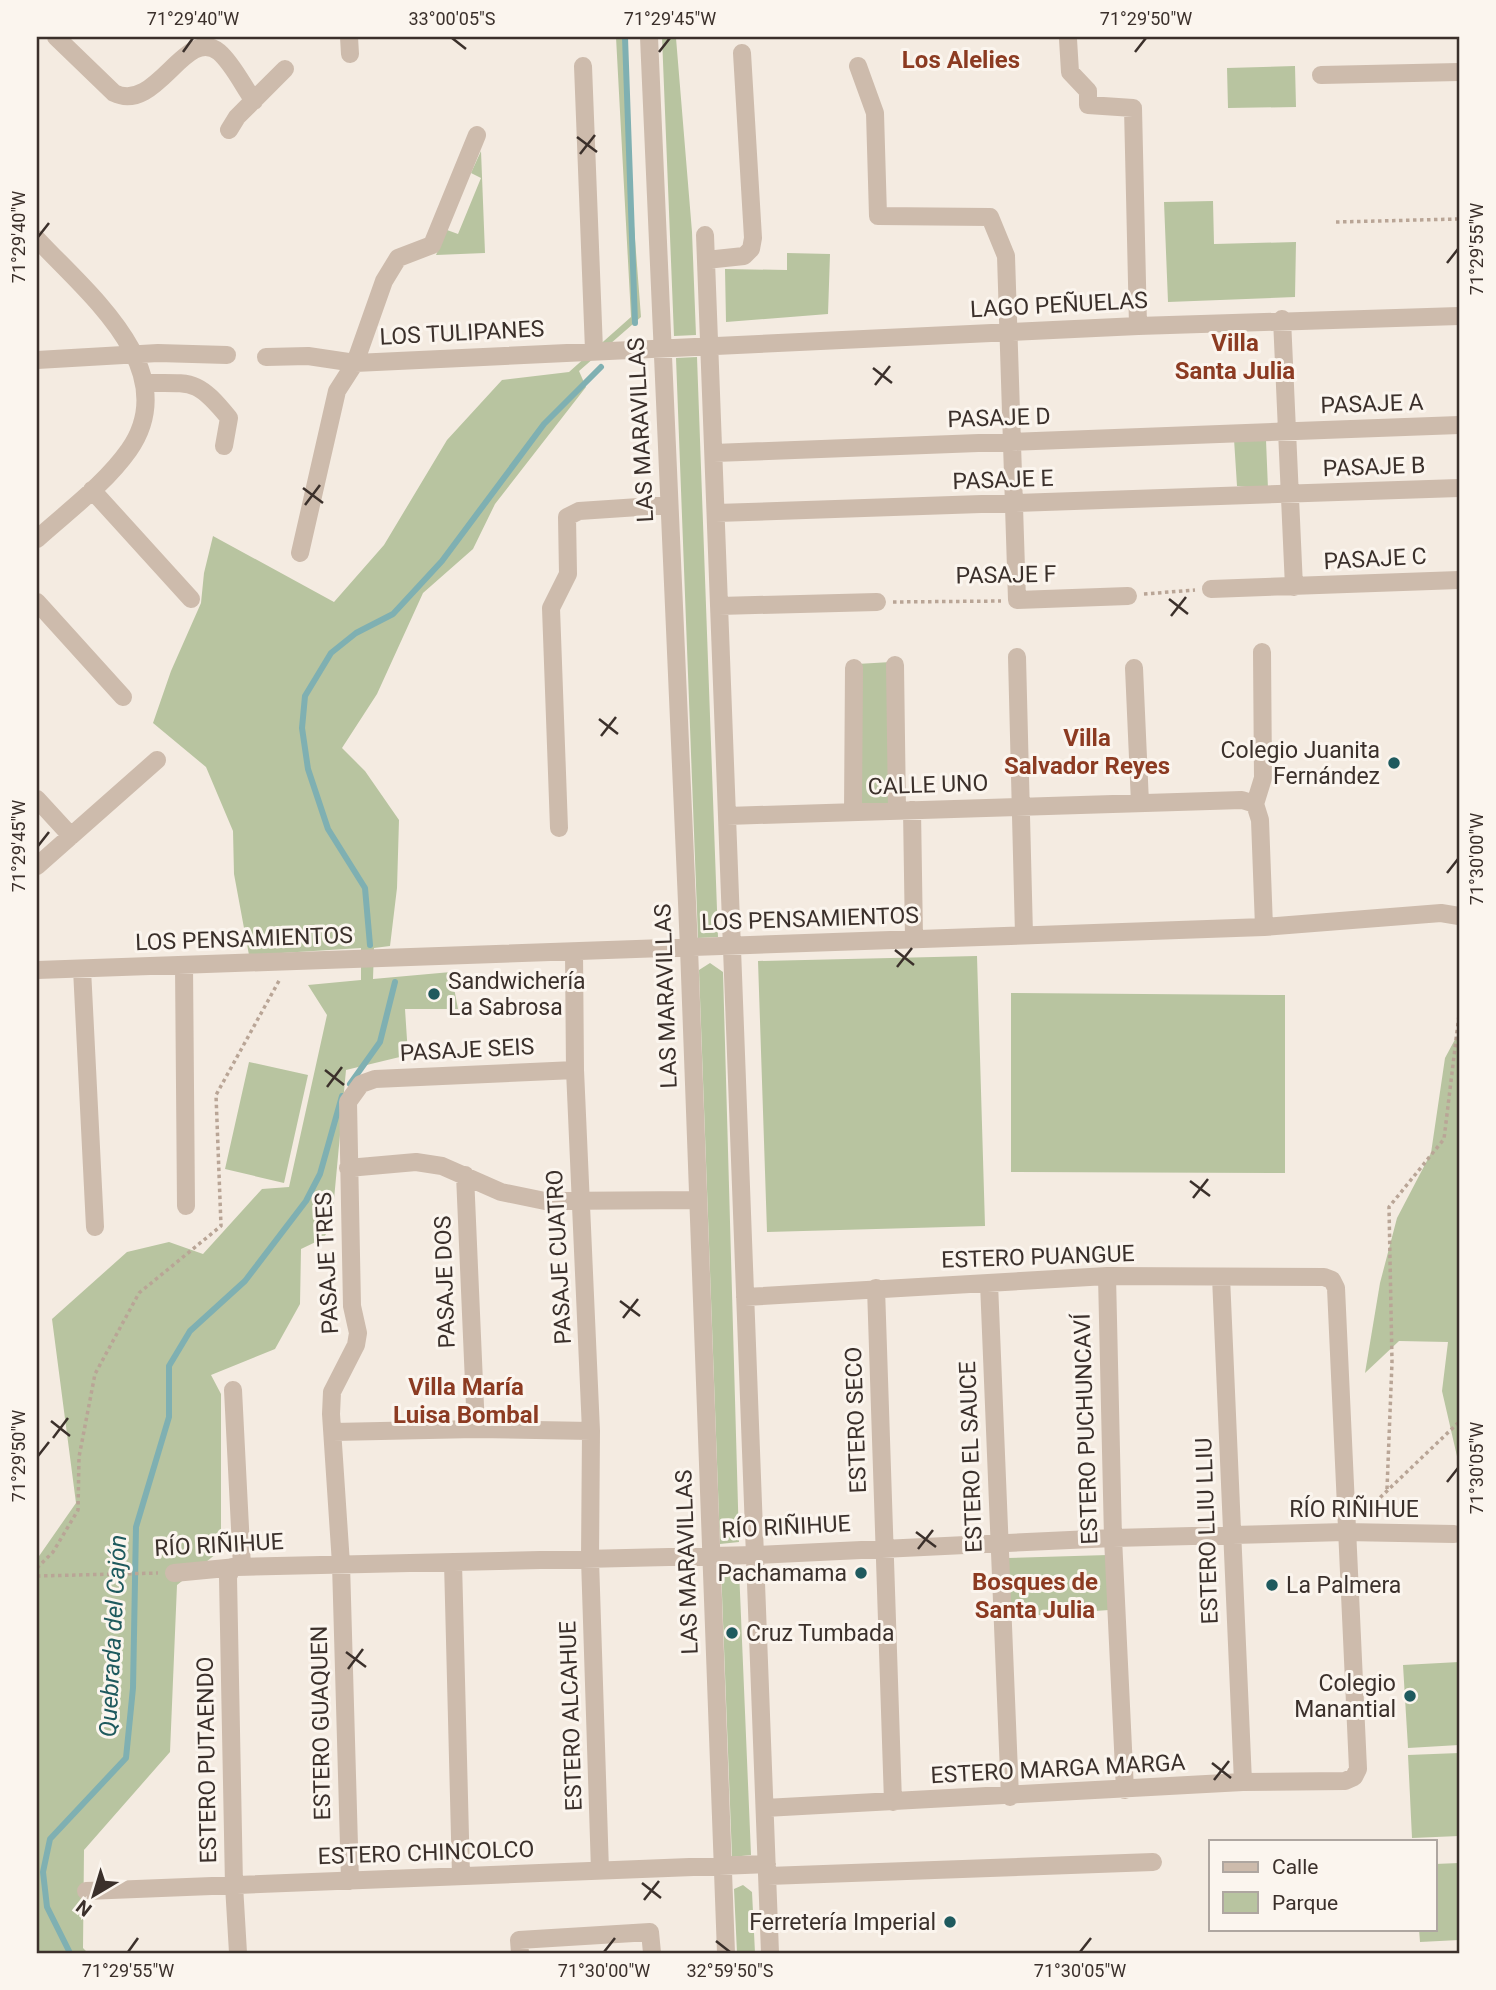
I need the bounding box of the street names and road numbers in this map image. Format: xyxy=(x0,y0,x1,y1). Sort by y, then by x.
street label: LAGO PEÑUELAS xyxy=(969,286,1149,323)
street label: LOS TULIPANES xyxy=(379,315,545,351)
street label: LAS MARAVILLAS xyxy=(623,337,659,523)
street label: PASAJE A xyxy=(1320,389,1424,419)
street label: PASAJE D xyxy=(947,403,1051,433)
street label: PASAJE B xyxy=(1322,452,1426,482)
street label: PASAJE E xyxy=(952,465,1054,495)
street label: PASAJE C xyxy=(1323,543,1427,575)
street label: PASAJE F xyxy=(955,561,1057,589)
street label: CALLE UNO xyxy=(867,769,989,801)
street label: LOS PENSAMIENTOS xyxy=(701,902,919,936)
street label: LAS MARAVILLAS xyxy=(649,903,683,1089)
street label: LOS PENSAMIENTOS xyxy=(135,922,353,956)
street label: PASAJE SEIS xyxy=(399,1033,535,1067)
street label: PASAJE CUATRO xyxy=(541,1169,577,1345)
street label: PASAJE TRES xyxy=(310,1191,344,1335)
street label: PASAJE DOS xyxy=(429,1215,461,1349)
street label: ESTERO PUANGUE xyxy=(941,1240,1135,1274)
street label: ESTERO PUCHUNCAVÍ xyxy=(1067,1312,1104,1545)
street label: ESTERO SECO xyxy=(840,1346,872,1494)
street label: ESTERO EL SAUCE xyxy=(954,1361,988,1553)
street label: ESTERO LLIU LLIU xyxy=(1190,1437,1224,1625)
street label: LAS MARAVILLAS xyxy=(670,1469,704,1655)
street label: RÍO RIÑIHUE xyxy=(1289,1495,1419,1523)
street label: RÍO RIÑIHUE xyxy=(721,1509,851,1544)
street label: RÍO RIÑIHUE xyxy=(154,1527,284,1562)
street label: ESTERO ALCAHUE xyxy=(554,1620,588,1812)
street label: ESTERO GUAQUEN xyxy=(306,1625,336,1821)
street label: ESTERO PUTAENDO xyxy=(192,1656,222,1864)
street label: ESTERO MARGA MARGA xyxy=(930,1749,1186,1789)
street label: ESTERO CHINCOLCO xyxy=(317,1836,535,1870)

